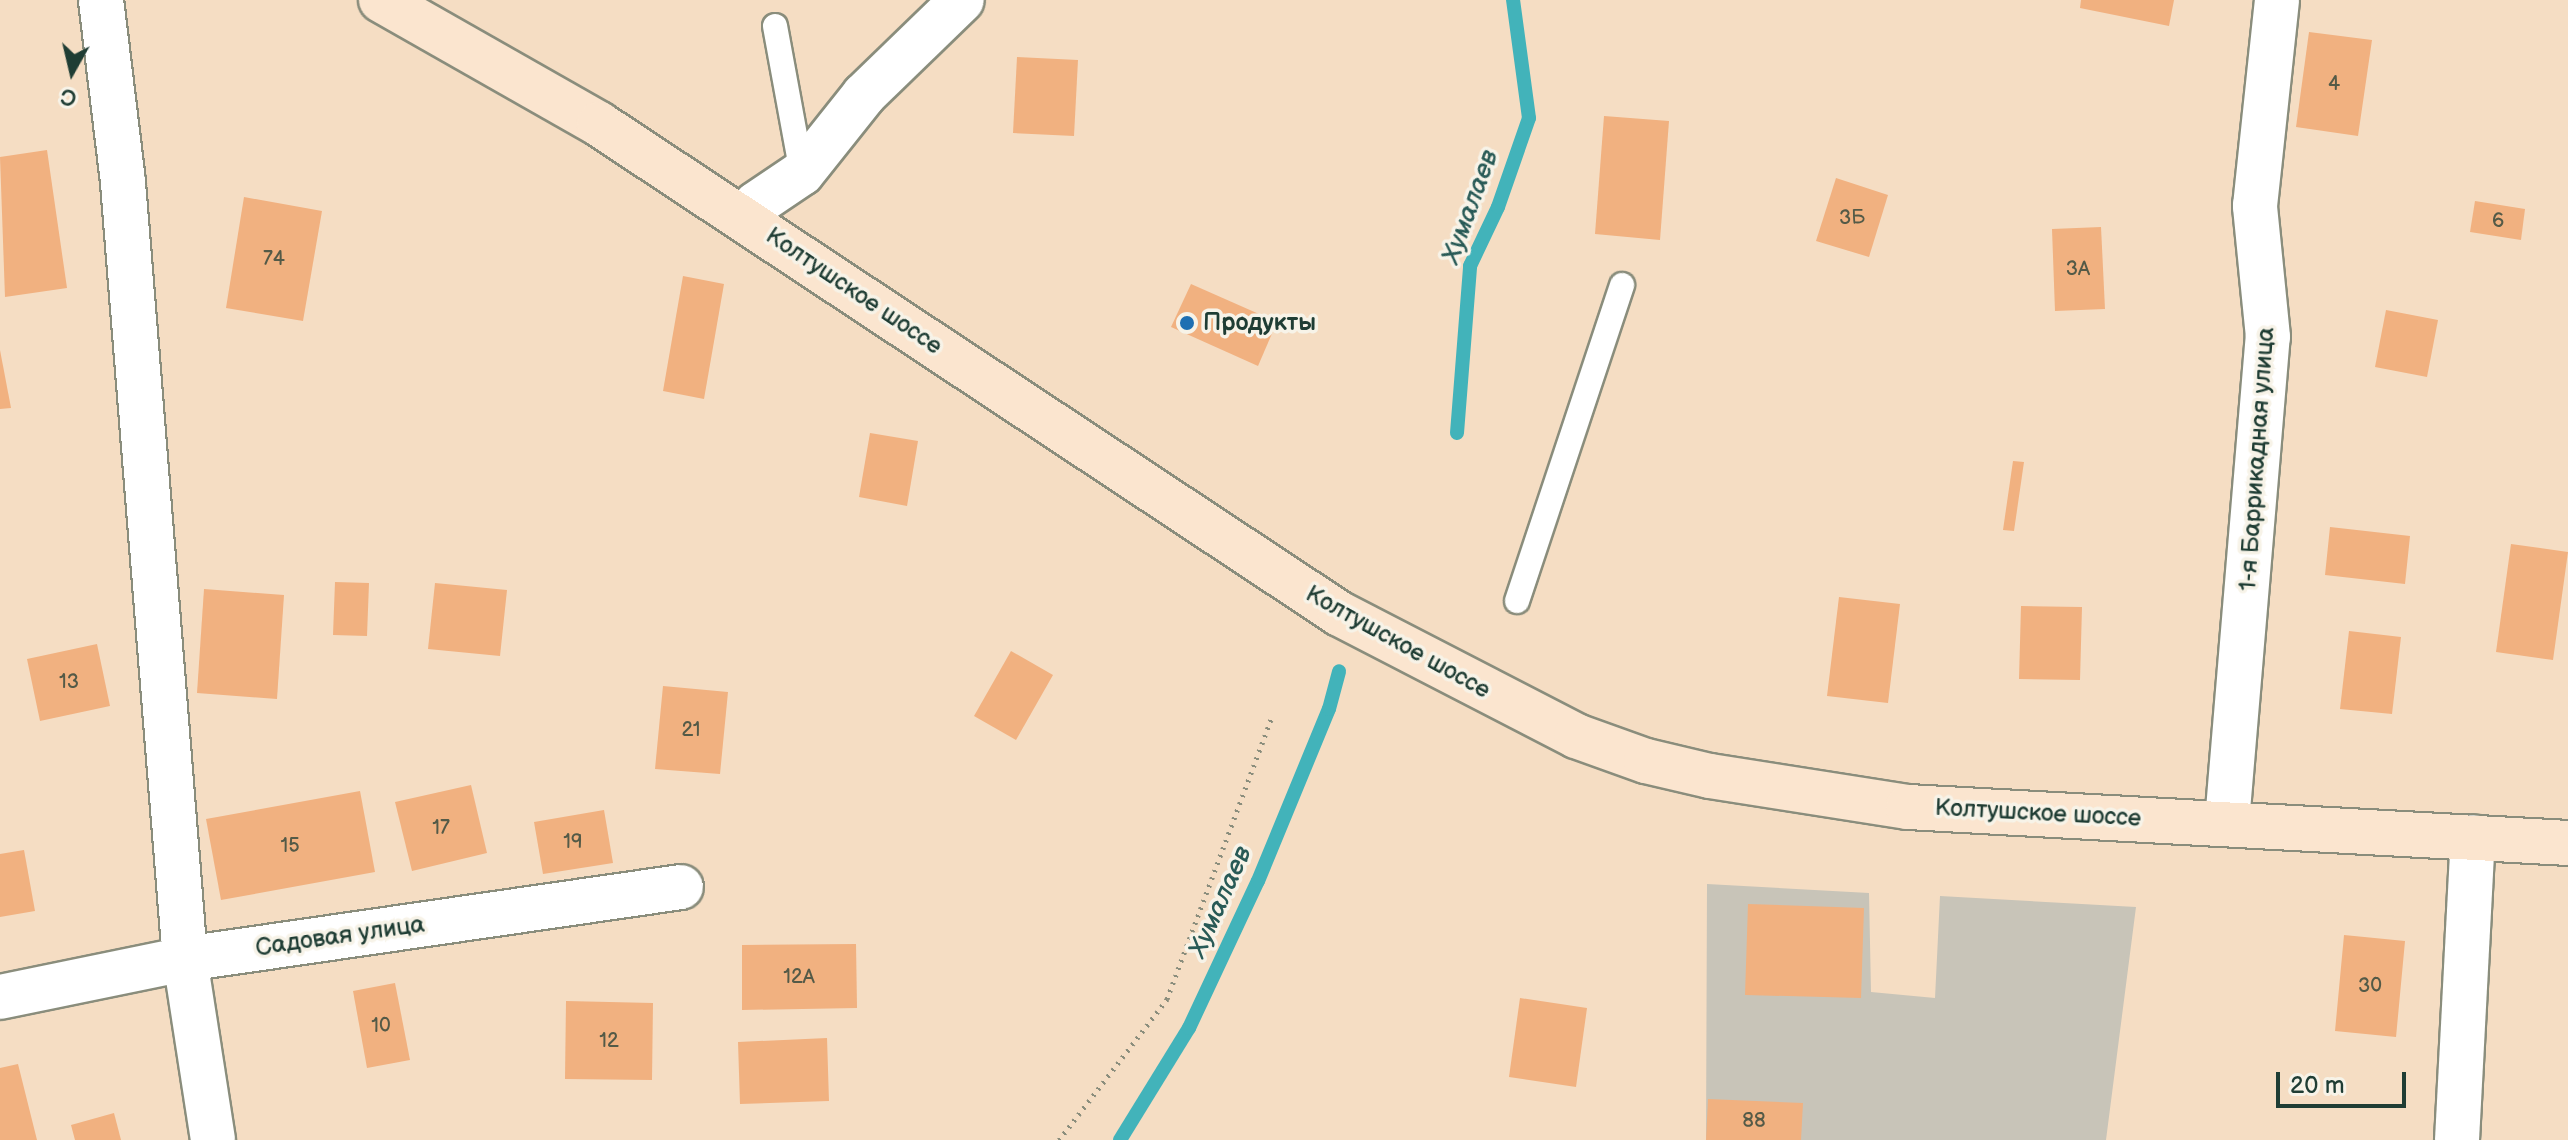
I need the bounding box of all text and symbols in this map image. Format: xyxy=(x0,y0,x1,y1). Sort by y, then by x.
north arrow xyxy=(32,32,112,112)
house number: 4 xyxy=(2328,72,2340,96)
text: С xyxy=(59,82,78,111)
water label: Хумалаев xyxy=(1436,146,1506,268)
house number: 3Б xyxy=(1839,206,1865,230)
house number: 6 xyxy=(2492,209,2504,233)
street label: Колтушское шоссе xyxy=(760,221,948,361)
house number: 74 xyxy=(263,247,285,271)
house number: 3А xyxy=(2066,257,2090,281)
place label: Продукты xyxy=(1203,309,1316,337)
marker: Продукты xyxy=(1178,314,1196,332)
street label: 1-я Баррикадная улица xyxy=(2233,326,2281,592)
street label: Колтушское шоссе xyxy=(1301,579,1495,705)
house number: 13 xyxy=(59,670,79,694)
house number: 21 xyxy=(681,718,701,742)
street label: Колтушское шоссе xyxy=(1934,793,2142,833)
house number: 17 xyxy=(432,816,450,840)
house number: 19 xyxy=(563,830,583,854)
house number: 15 xyxy=(280,834,300,858)
water label: Хумалаев xyxy=(1183,842,1259,962)
street label: Садовая улица xyxy=(254,910,426,962)
house number: 12А xyxy=(783,965,815,989)
house number: 30 xyxy=(2358,974,2382,998)
house number: 10 xyxy=(371,1014,391,1038)
house number: 12 xyxy=(599,1029,619,1053)
scale bar xyxy=(2280,1056,2410,1106)
text: 20 m xyxy=(2290,1071,2345,1100)
house number: 88 xyxy=(1742,1109,1766,1133)

